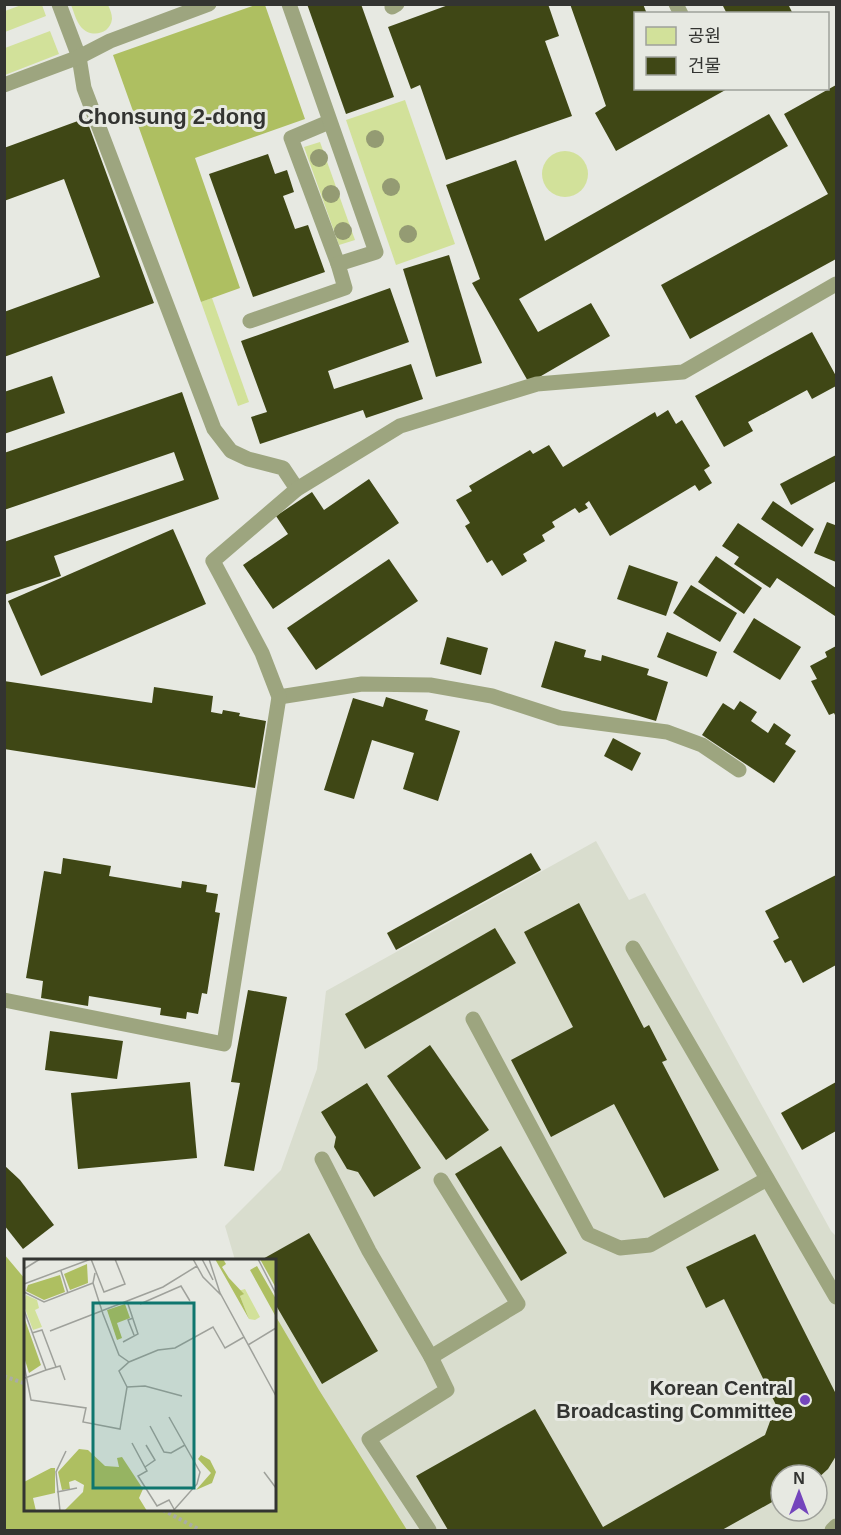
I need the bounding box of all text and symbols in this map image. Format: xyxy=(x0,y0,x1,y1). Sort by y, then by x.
legend xyxy=(634,12,829,90)
text: 공원 xyxy=(688,26,721,46)
text: 건물 xyxy=(688,56,721,76)
district label: Chonsung 2-dong xyxy=(78,104,266,129)
inset map xyxy=(24,1259,276,1511)
place label: Korean Central Broadcasting Committee xyxy=(556,1377,793,1422)
marker: Korean Central Broadcasting Committee xyxy=(798,1393,812,1407)
north arrow xyxy=(769,1463,829,1523)
text: N xyxy=(793,1470,805,1487)

